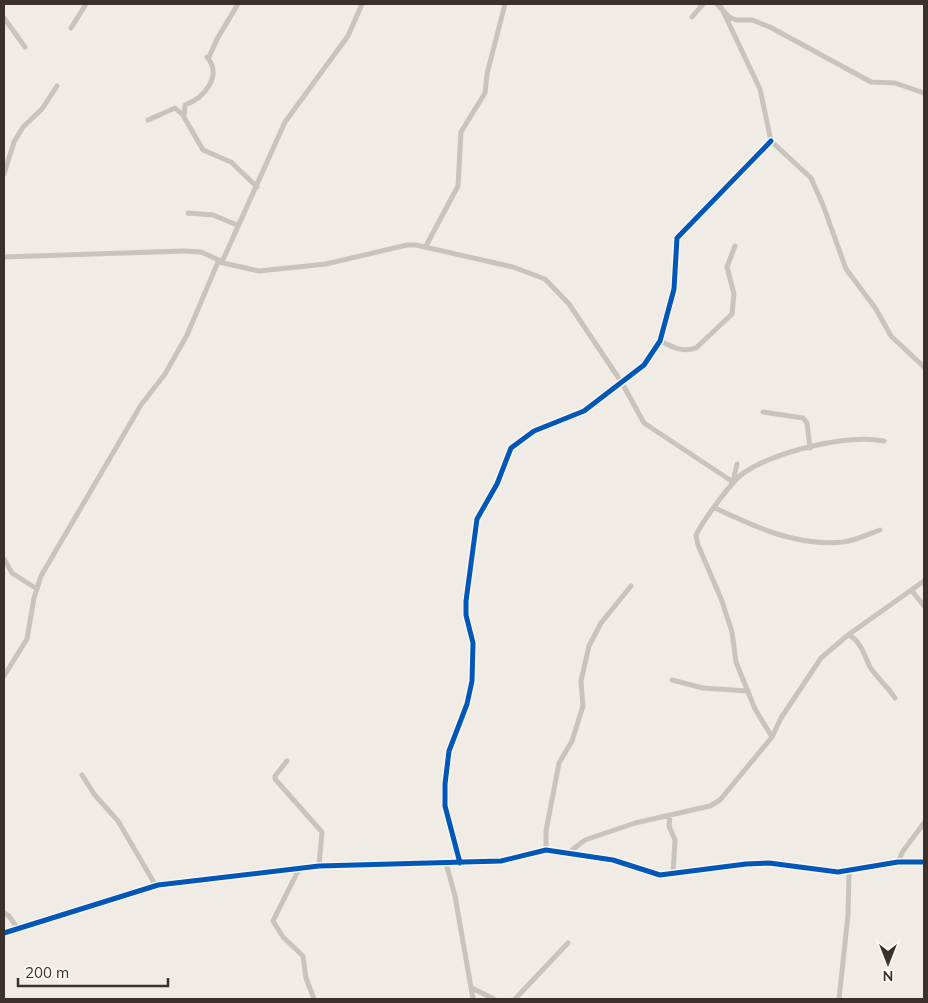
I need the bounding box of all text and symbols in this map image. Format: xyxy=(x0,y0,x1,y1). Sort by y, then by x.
north arrow xyxy=(863,938,913,988)
scale bar xyxy=(18,956,168,988)
text: 200 m xyxy=(25,963,69,982)
text: N xyxy=(883,967,893,985)

